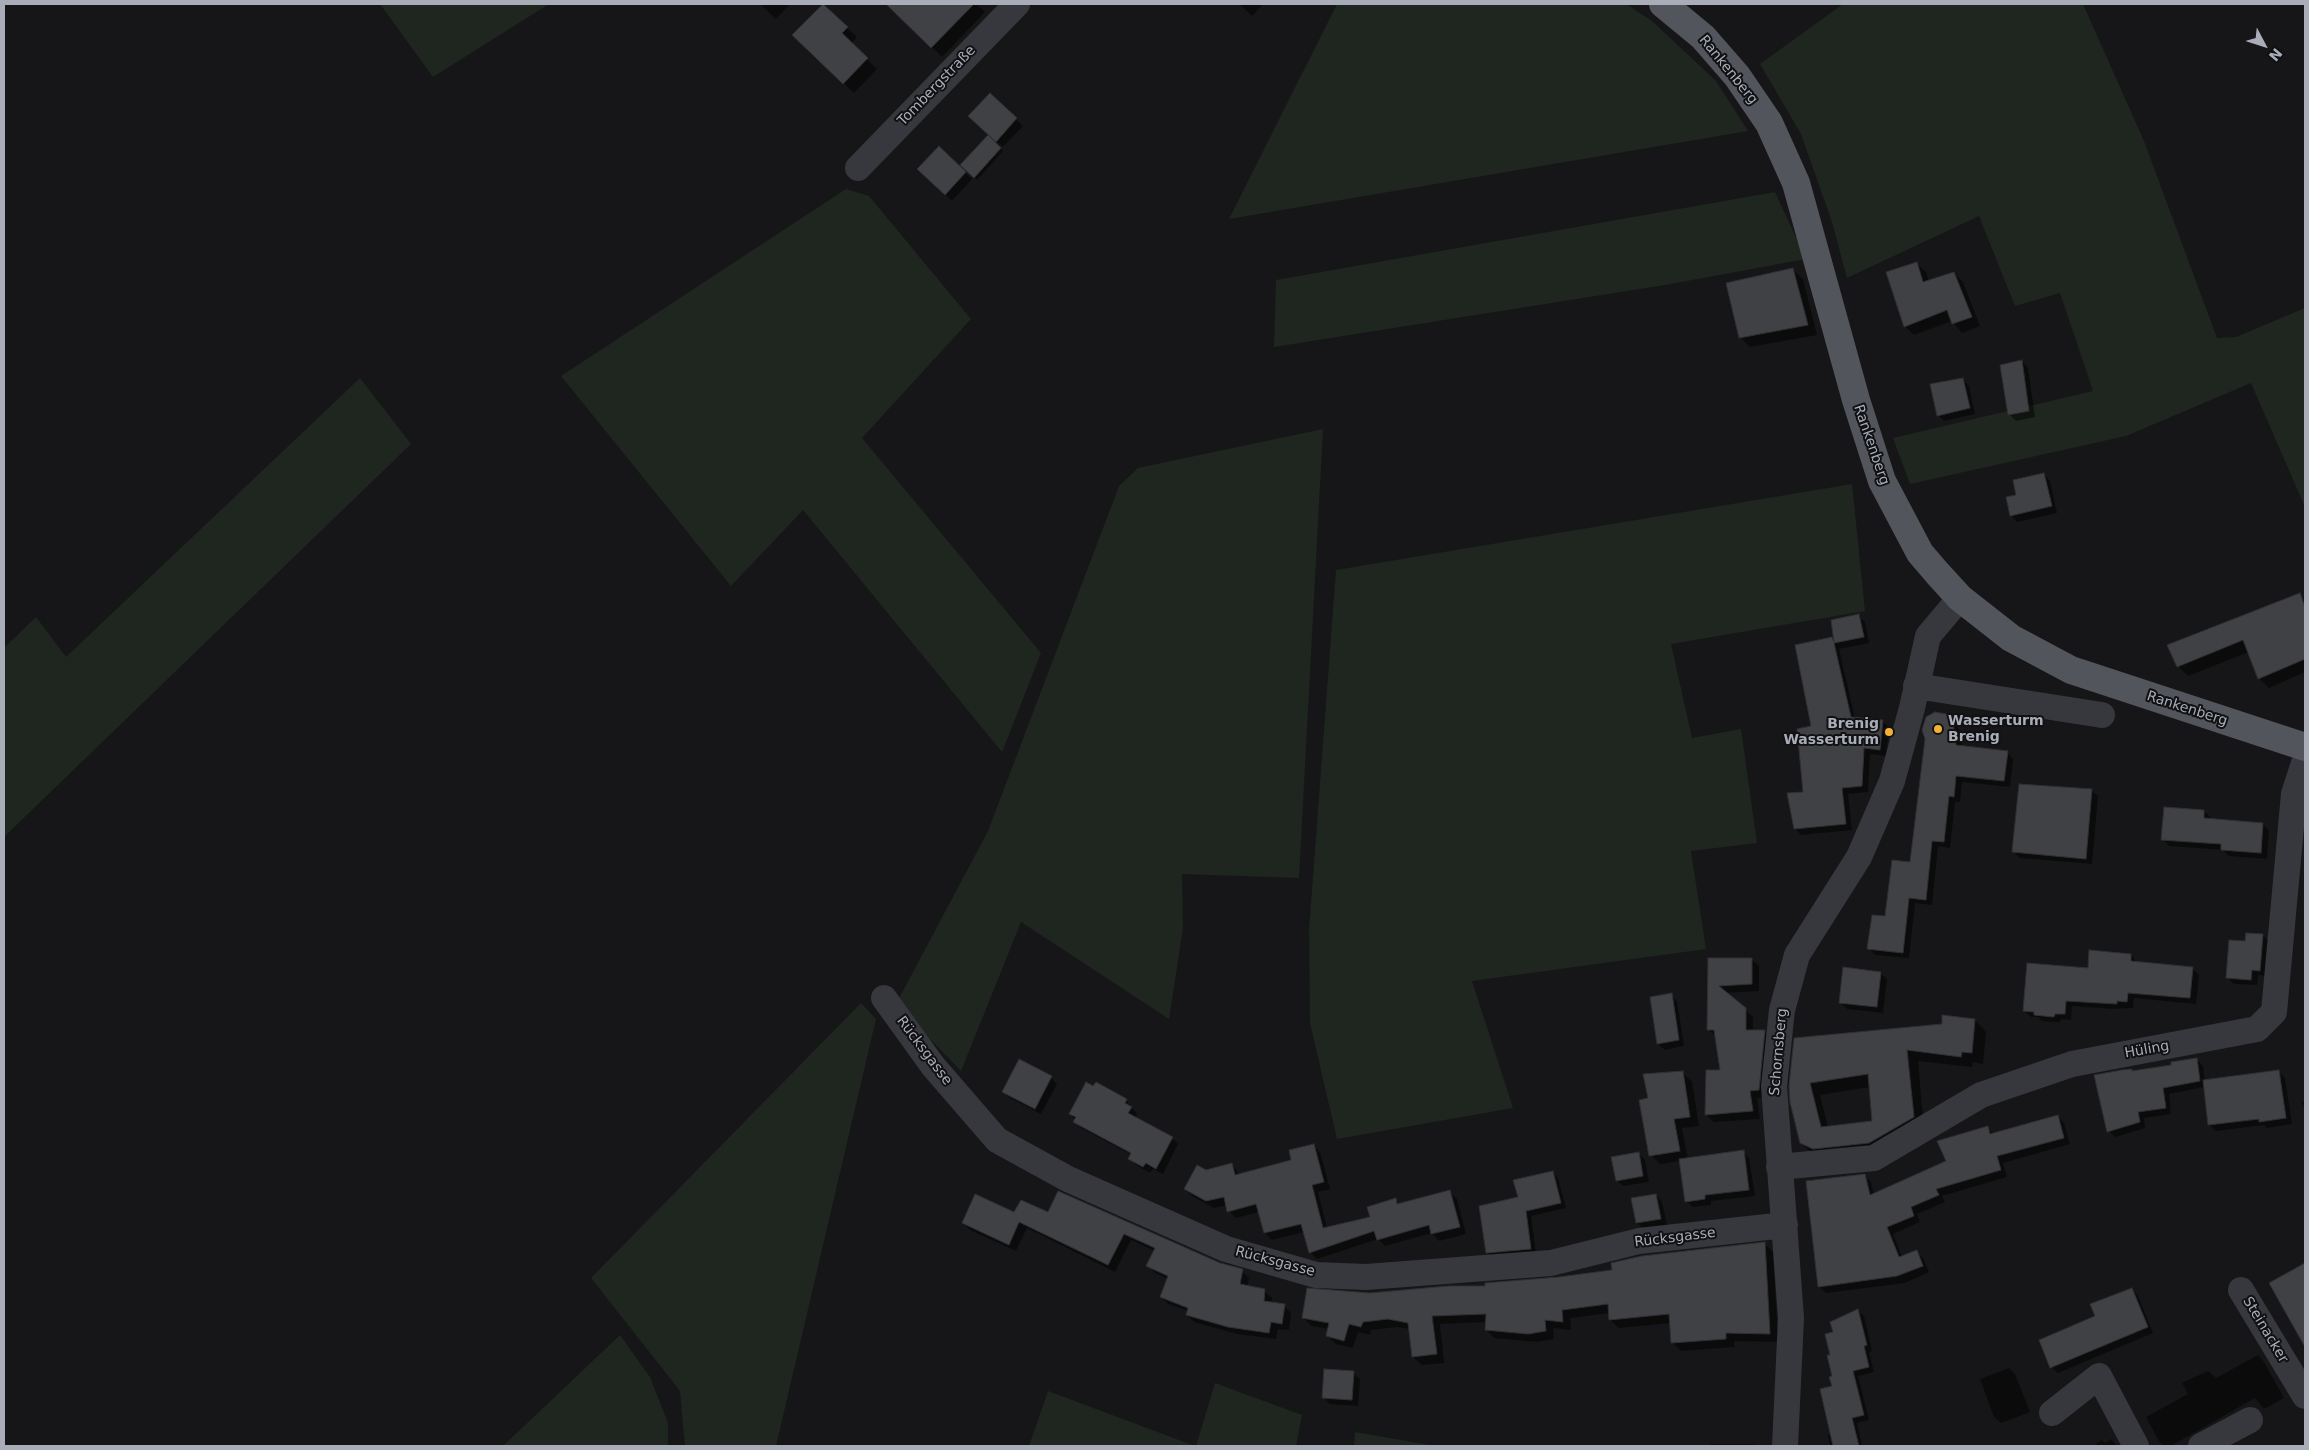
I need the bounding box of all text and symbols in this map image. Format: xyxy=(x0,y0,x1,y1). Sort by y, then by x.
north arrow xyxy=(2239,20,2289,70)
street label: Rankenberg xyxy=(1695,32,1761,108)
street label: Tombergstraße xyxy=(895,42,979,130)
text: N xyxy=(2266,45,2285,64)
street label: Rankenberg xyxy=(1849,403,1893,487)
street label: Rankenberg xyxy=(2145,688,2229,730)
place label: Wasserturm Brenig xyxy=(1948,713,2044,746)
place label: Brenig Wasserturm xyxy=(1783,716,1879,749)
marker: Wasserturm Brenig xyxy=(1932,723,1944,735)
marker: Brenig Wasserturm xyxy=(1883,726,1895,738)
street label: Schornsberg xyxy=(1767,1008,1791,1096)
street label: Rücksgasse xyxy=(893,1013,955,1089)
street label: Hüling xyxy=(2123,1038,2171,1062)
street label: Rücksgasse xyxy=(1633,1225,1717,1251)
street label: Rücksgasse xyxy=(1233,1243,1317,1281)
street label: Steinacker xyxy=(2239,1294,2291,1366)

